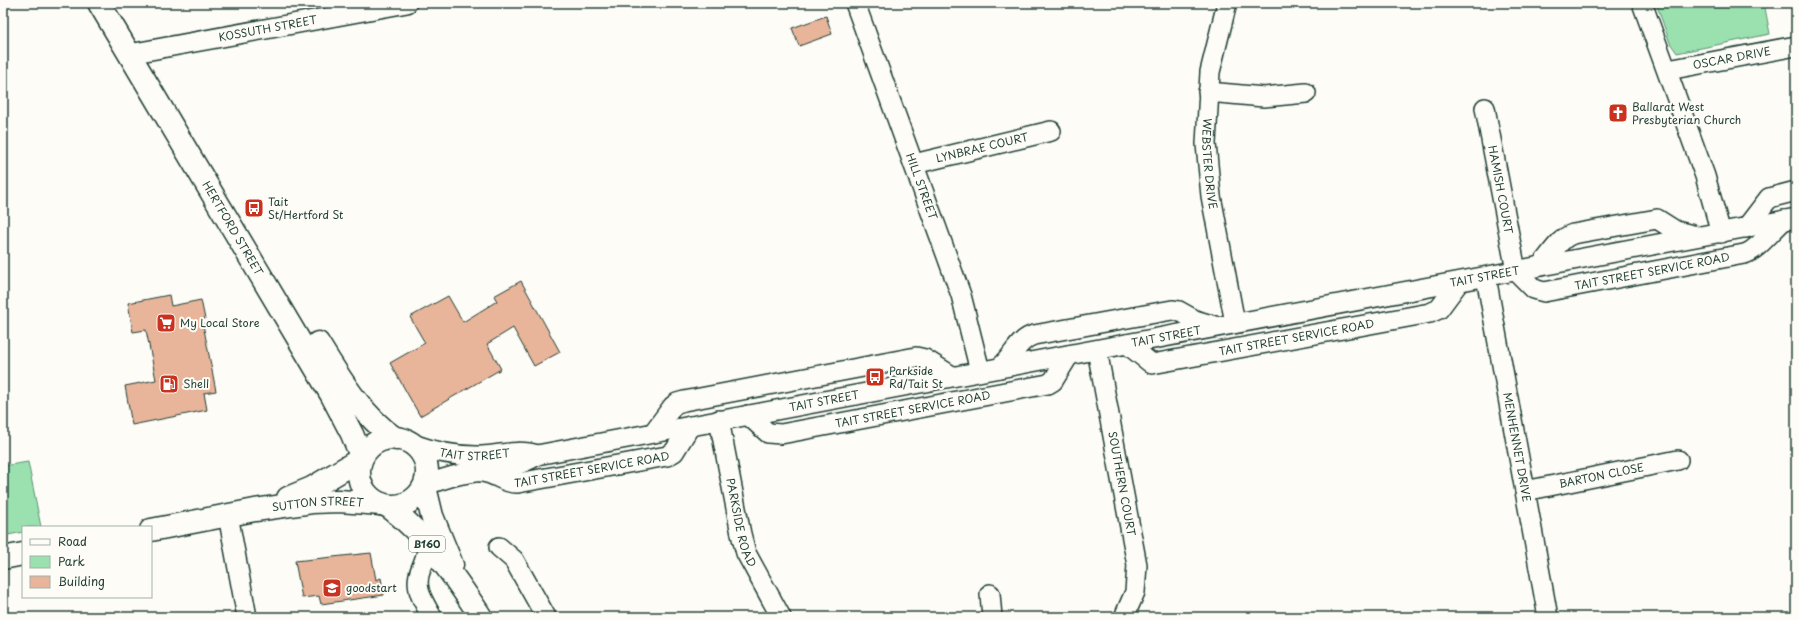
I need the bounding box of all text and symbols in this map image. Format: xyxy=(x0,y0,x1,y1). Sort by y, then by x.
street label: KOSSUTH STREET xyxy=(217,11,319,45)
street label: OSCAR DRIVE xyxy=(1691,42,1772,73)
place label: Ballarat West Presbyterian Church xyxy=(1632,98,1741,128)
church icon: Ballarat West Presbyterian Church xyxy=(1607,102,1629,124)
street label: WEBSTER DRIVE xyxy=(1198,118,1222,211)
street label: LYNBRAE COURT xyxy=(934,128,1031,166)
street label: HAMISH COURT xyxy=(1484,144,1518,236)
street label: HILL STREET xyxy=(902,150,942,222)
street label: HERTFORD STREET xyxy=(198,178,268,279)
place label: Tait St/Hertford St xyxy=(268,193,344,223)
bus stop icon: Tait St/Hertford St xyxy=(243,197,265,219)
street label: TAIT STREET SERVICE ROAD xyxy=(1573,248,1731,294)
street label: TAIT STREET xyxy=(1448,261,1521,291)
supermarket icon: My Local Store xyxy=(155,312,177,334)
place label: My Local Store xyxy=(180,314,260,331)
street label: TAIT STREET SERVICE ROAD xyxy=(1217,314,1376,360)
street label: TAIT STREET xyxy=(1130,321,1203,351)
place label: Parkside Rd/Tait St xyxy=(889,362,943,392)
bus stop icon: Parkside Rd/Tait St xyxy=(864,366,886,388)
fuel station icon: Shell xyxy=(158,373,180,395)
place label: Shell xyxy=(183,375,209,392)
street label: TAIT STREET xyxy=(788,385,861,415)
street label: TAIT STREET SERVICE ROAD xyxy=(834,386,992,432)
street label: MENHENNET DRIVE xyxy=(1499,391,1536,503)
street label: SOUTHERN COURT xyxy=(1104,430,1141,538)
street label: TAIT STREET xyxy=(438,443,511,464)
street label: TAIT STREET SERVICE ROAD xyxy=(514,447,671,491)
street label: BARTON CLOSE xyxy=(1557,458,1645,492)
street label: PARKSIDE ROAD xyxy=(722,476,761,570)
street label: SUTTON STREET xyxy=(271,492,365,516)
legend xyxy=(22,526,152,598)
text: Road xyxy=(58,532,87,550)
road number: B160 xyxy=(409,536,445,552)
text: Park xyxy=(58,552,85,570)
text: Building xyxy=(58,572,105,590)
school or university icon: goodstart xyxy=(321,577,343,599)
place label: goodstart xyxy=(346,579,397,596)

